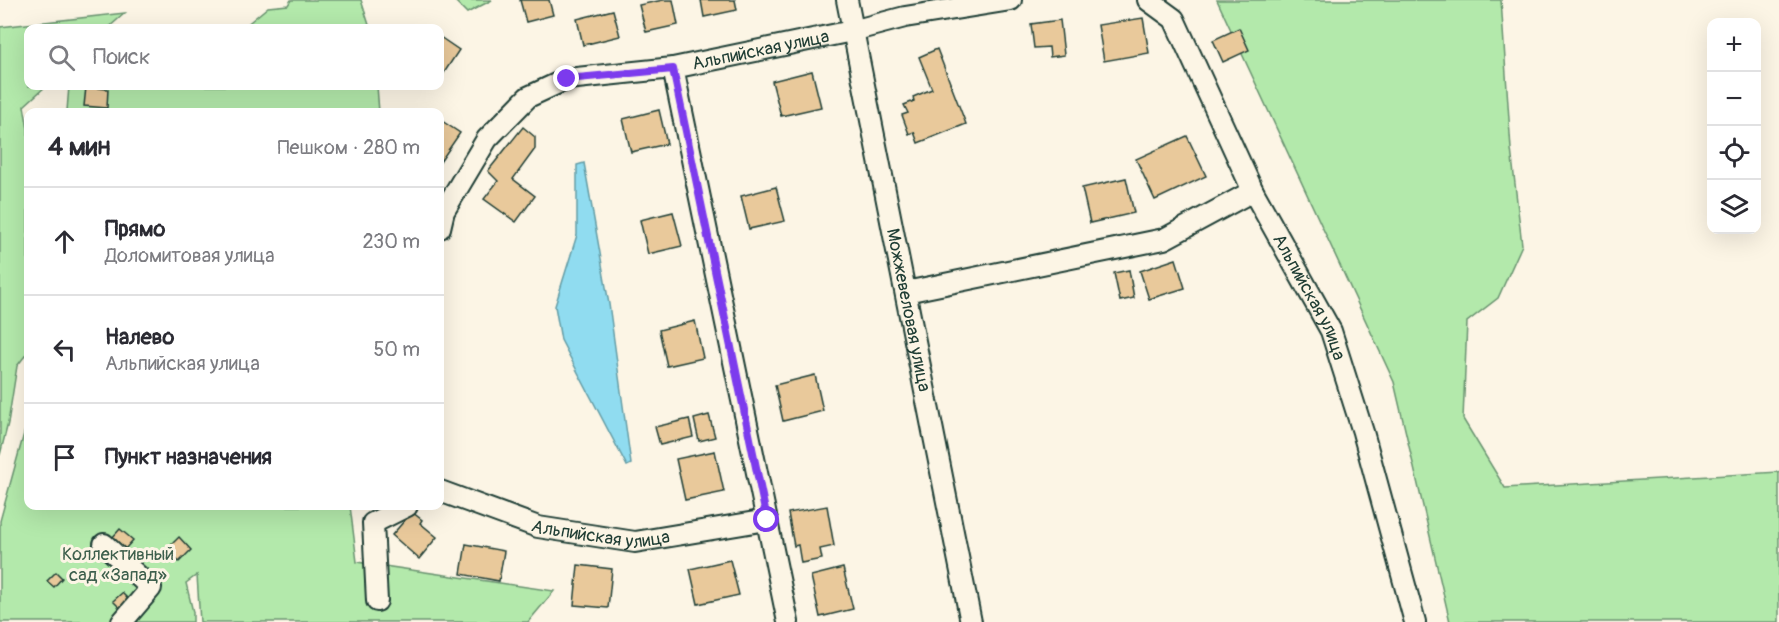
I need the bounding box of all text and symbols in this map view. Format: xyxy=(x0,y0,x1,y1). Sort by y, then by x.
map controls xyxy=(1707,18,1761,234)
button: + xyxy=(1707,18,1761,72)
search box xyxy=(24,24,444,90)
street label: Альпийская улица xyxy=(690,25,831,75)
icon: search xyxy=(45,41,78,74)
text: Поиск xyxy=(93,43,150,71)
route end xyxy=(553,65,579,91)
button: − xyxy=(1707,72,1761,126)
button: locate xyxy=(1707,126,1761,180)
text: 4 мин xyxy=(48,131,110,163)
text: Пешком · 280 m xyxy=(278,135,420,160)
button: layers xyxy=(1707,180,1761,234)
text: Прямо xyxy=(105,215,165,243)
icon: ahead xyxy=(48,225,81,258)
street label: Можжевеловая улица xyxy=(881,226,936,394)
text: 230 m xyxy=(363,229,420,254)
street label: Альпийская улица xyxy=(1268,230,1351,363)
text: Доломитовая улица xyxy=(105,243,275,268)
text: Налево xyxy=(105,323,174,351)
icon: left xyxy=(48,333,81,366)
text: 50 m xyxy=(373,337,420,362)
text: Альпийская улица xyxy=(105,351,260,376)
icon: arrive xyxy=(48,441,81,474)
text: Пункт назначения xyxy=(105,443,272,471)
route start xyxy=(753,506,779,532)
street label: Альпийская улица xyxy=(528,514,672,554)
park label: Коллективный сад «Запад» xyxy=(62,543,174,587)

